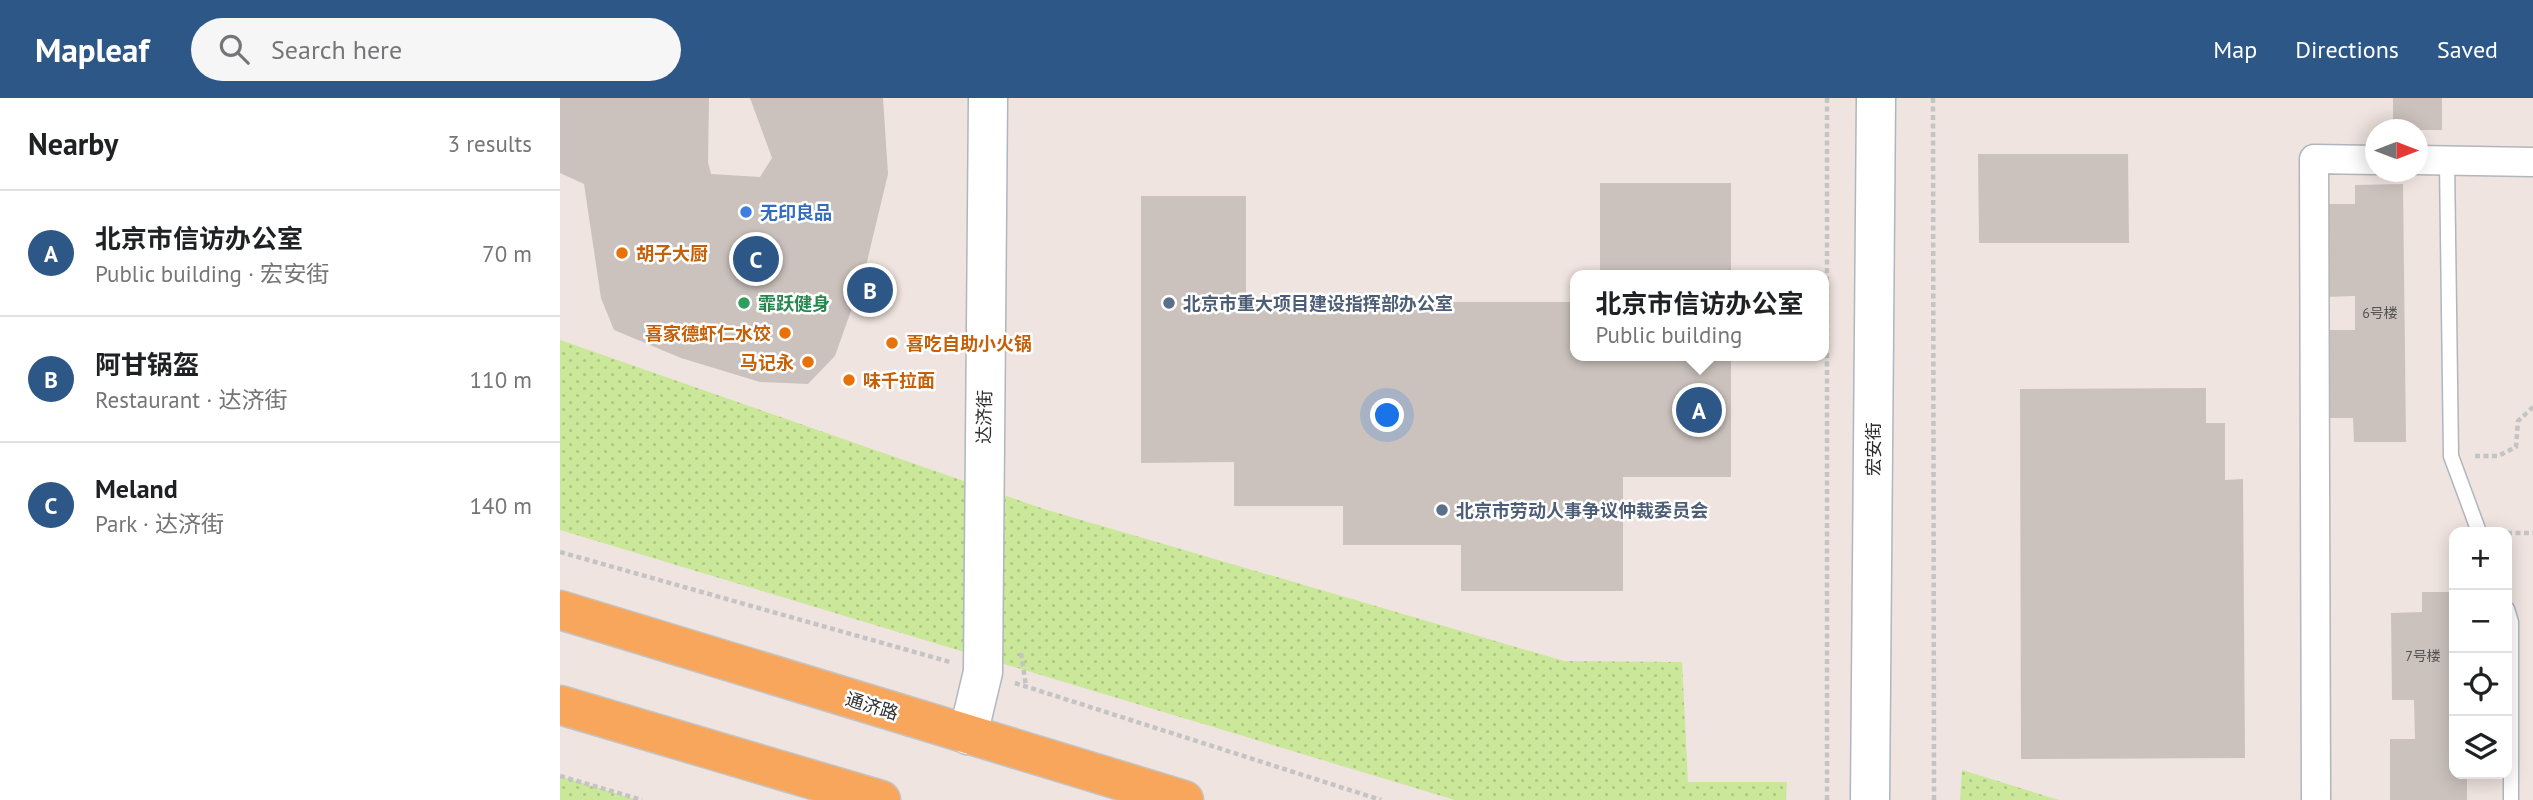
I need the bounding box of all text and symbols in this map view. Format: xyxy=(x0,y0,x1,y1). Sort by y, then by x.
search box xyxy=(191,18,681,81)
text: Mapleaf xyxy=(35,28,149,71)
icon: search xyxy=(215,30,253,68)
text: Search here xyxy=(271,33,402,66)
text: Map xyxy=(2213,34,2257,65)
text: Directions xyxy=(2295,34,2399,65)
text: Saved xyxy=(2437,34,2498,65)
north arrow xyxy=(2365,119,2428,182)
text: Nearby xyxy=(28,124,118,163)
text: 3 results xyxy=(448,129,532,158)
place label: 无印良品 xyxy=(760,201,832,224)
marker: 无印良品 xyxy=(738,204,754,220)
text: 北京市信访办公室 xyxy=(95,222,303,255)
pin: C xyxy=(733,233,779,285)
text: A xyxy=(44,239,58,268)
text: 70 m xyxy=(482,239,532,268)
place label: 胡子大厨 xyxy=(636,242,708,265)
marker: 胡子大厨 xyxy=(614,245,630,261)
text: Public building · 宏安街 xyxy=(95,259,329,288)
pin: B xyxy=(847,264,893,316)
popup xyxy=(1570,270,1829,361)
text: 北京市信访办公室 xyxy=(1595,287,1804,320)
place label: 霏跃健身 xyxy=(758,292,830,315)
place label: 北京市重大项目建设指挥部办公室 xyxy=(1183,292,1453,315)
marker: 霏跃健身 xyxy=(736,295,752,311)
marker: 北京市重大项目建设指挥部办公室 xyxy=(1161,295,1177,311)
house number: 6号楼 xyxy=(2362,304,2398,322)
text: Public building xyxy=(1595,320,1742,349)
place label: 喜家德虾仁水饺 xyxy=(645,322,771,345)
marker: 喜家德虾仁水饺 xyxy=(777,325,793,341)
place label: 喜吃自助小火锅 xyxy=(906,332,1032,355)
marker: 喜吃自助小火锅 xyxy=(884,335,900,351)
text: 阿甘锅盔 xyxy=(95,348,199,381)
place label: 马记永 xyxy=(740,351,794,374)
marker: 马记永 xyxy=(800,354,816,370)
text: B xyxy=(44,365,58,394)
text: 110 m xyxy=(470,365,532,394)
place label: 味千拉面 xyxy=(863,369,935,392)
marker: 味千拉面 xyxy=(841,372,857,388)
pin: A xyxy=(1676,384,1722,436)
text: Restaurant · 达济街 xyxy=(95,385,288,414)
street label: 达济街 xyxy=(972,390,996,444)
your location xyxy=(1370,398,1404,432)
street label: 宏安街 xyxy=(1862,422,1885,476)
text: Meland xyxy=(95,472,178,505)
text: C xyxy=(45,491,57,520)
text: 140 m xyxy=(470,491,532,520)
place label: 北京市劳动人事争议仲裁委员会 xyxy=(1456,499,1708,522)
marker: 北京市劳动人事争议仲裁委员会 xyxy=(1434,502,1450,518)
text: Park · 达济街 xyxy=(95,509,224,538)
map controls xyxy=(2449,527,2512,779)
button: + xyxy=(2449,527,2512,590)
button: − xyxy=(2449,590,2512,653)
house number: 7号楼 xyxy=(2405,647,2441,665)
button: locate xyxy=(2449,653,2512,716)
street label: 通济路 xyxy=(843,687,901,725)
button: layers xyxy=(2449,716,2512,779)

